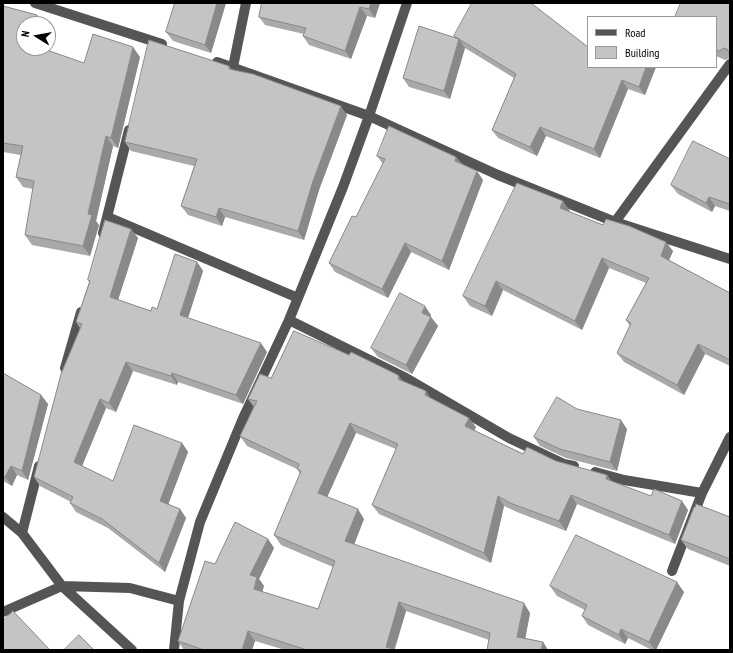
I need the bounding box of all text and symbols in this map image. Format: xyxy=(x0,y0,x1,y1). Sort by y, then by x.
north arrow xyxy=(16,16,56,56)
legend xyxy=(587,16,717,68)
text: Road xyxy=(625,25,645,40)
text: N xyxy=(18,30,33,38)
text: Building xyxy=(625,45,660,60)

